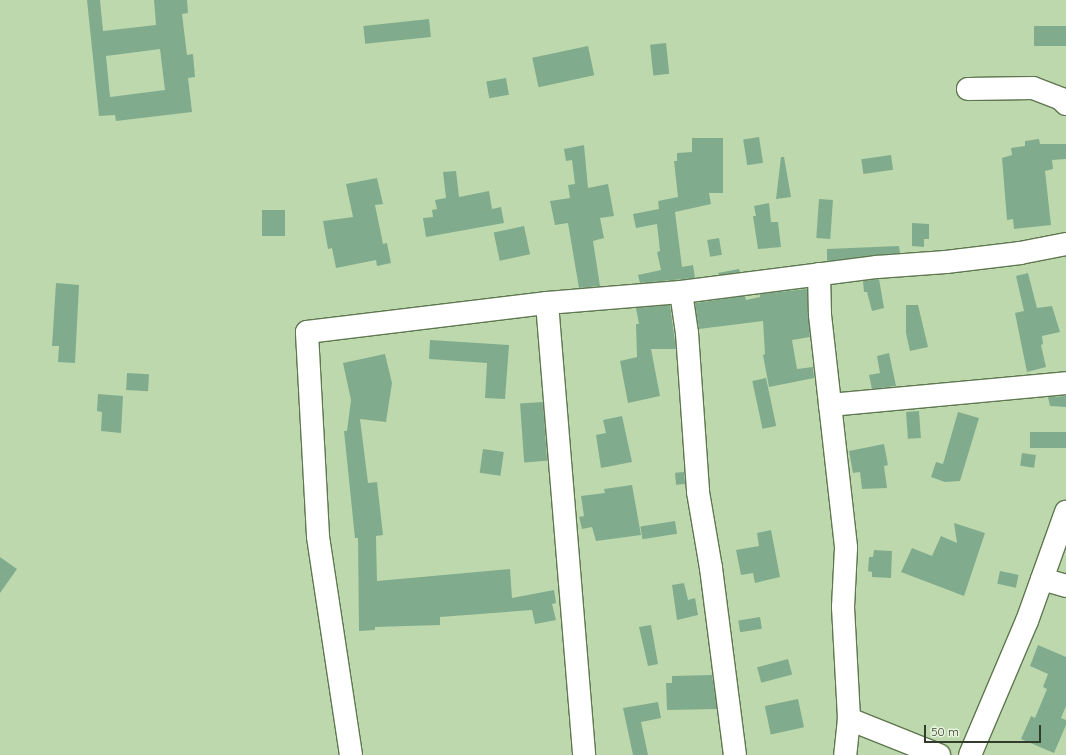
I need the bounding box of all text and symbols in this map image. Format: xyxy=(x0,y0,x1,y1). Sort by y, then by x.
scale bar xyxy=(926,717,1043,743)
text: 50 m xyxy=(931,724,959,739)

